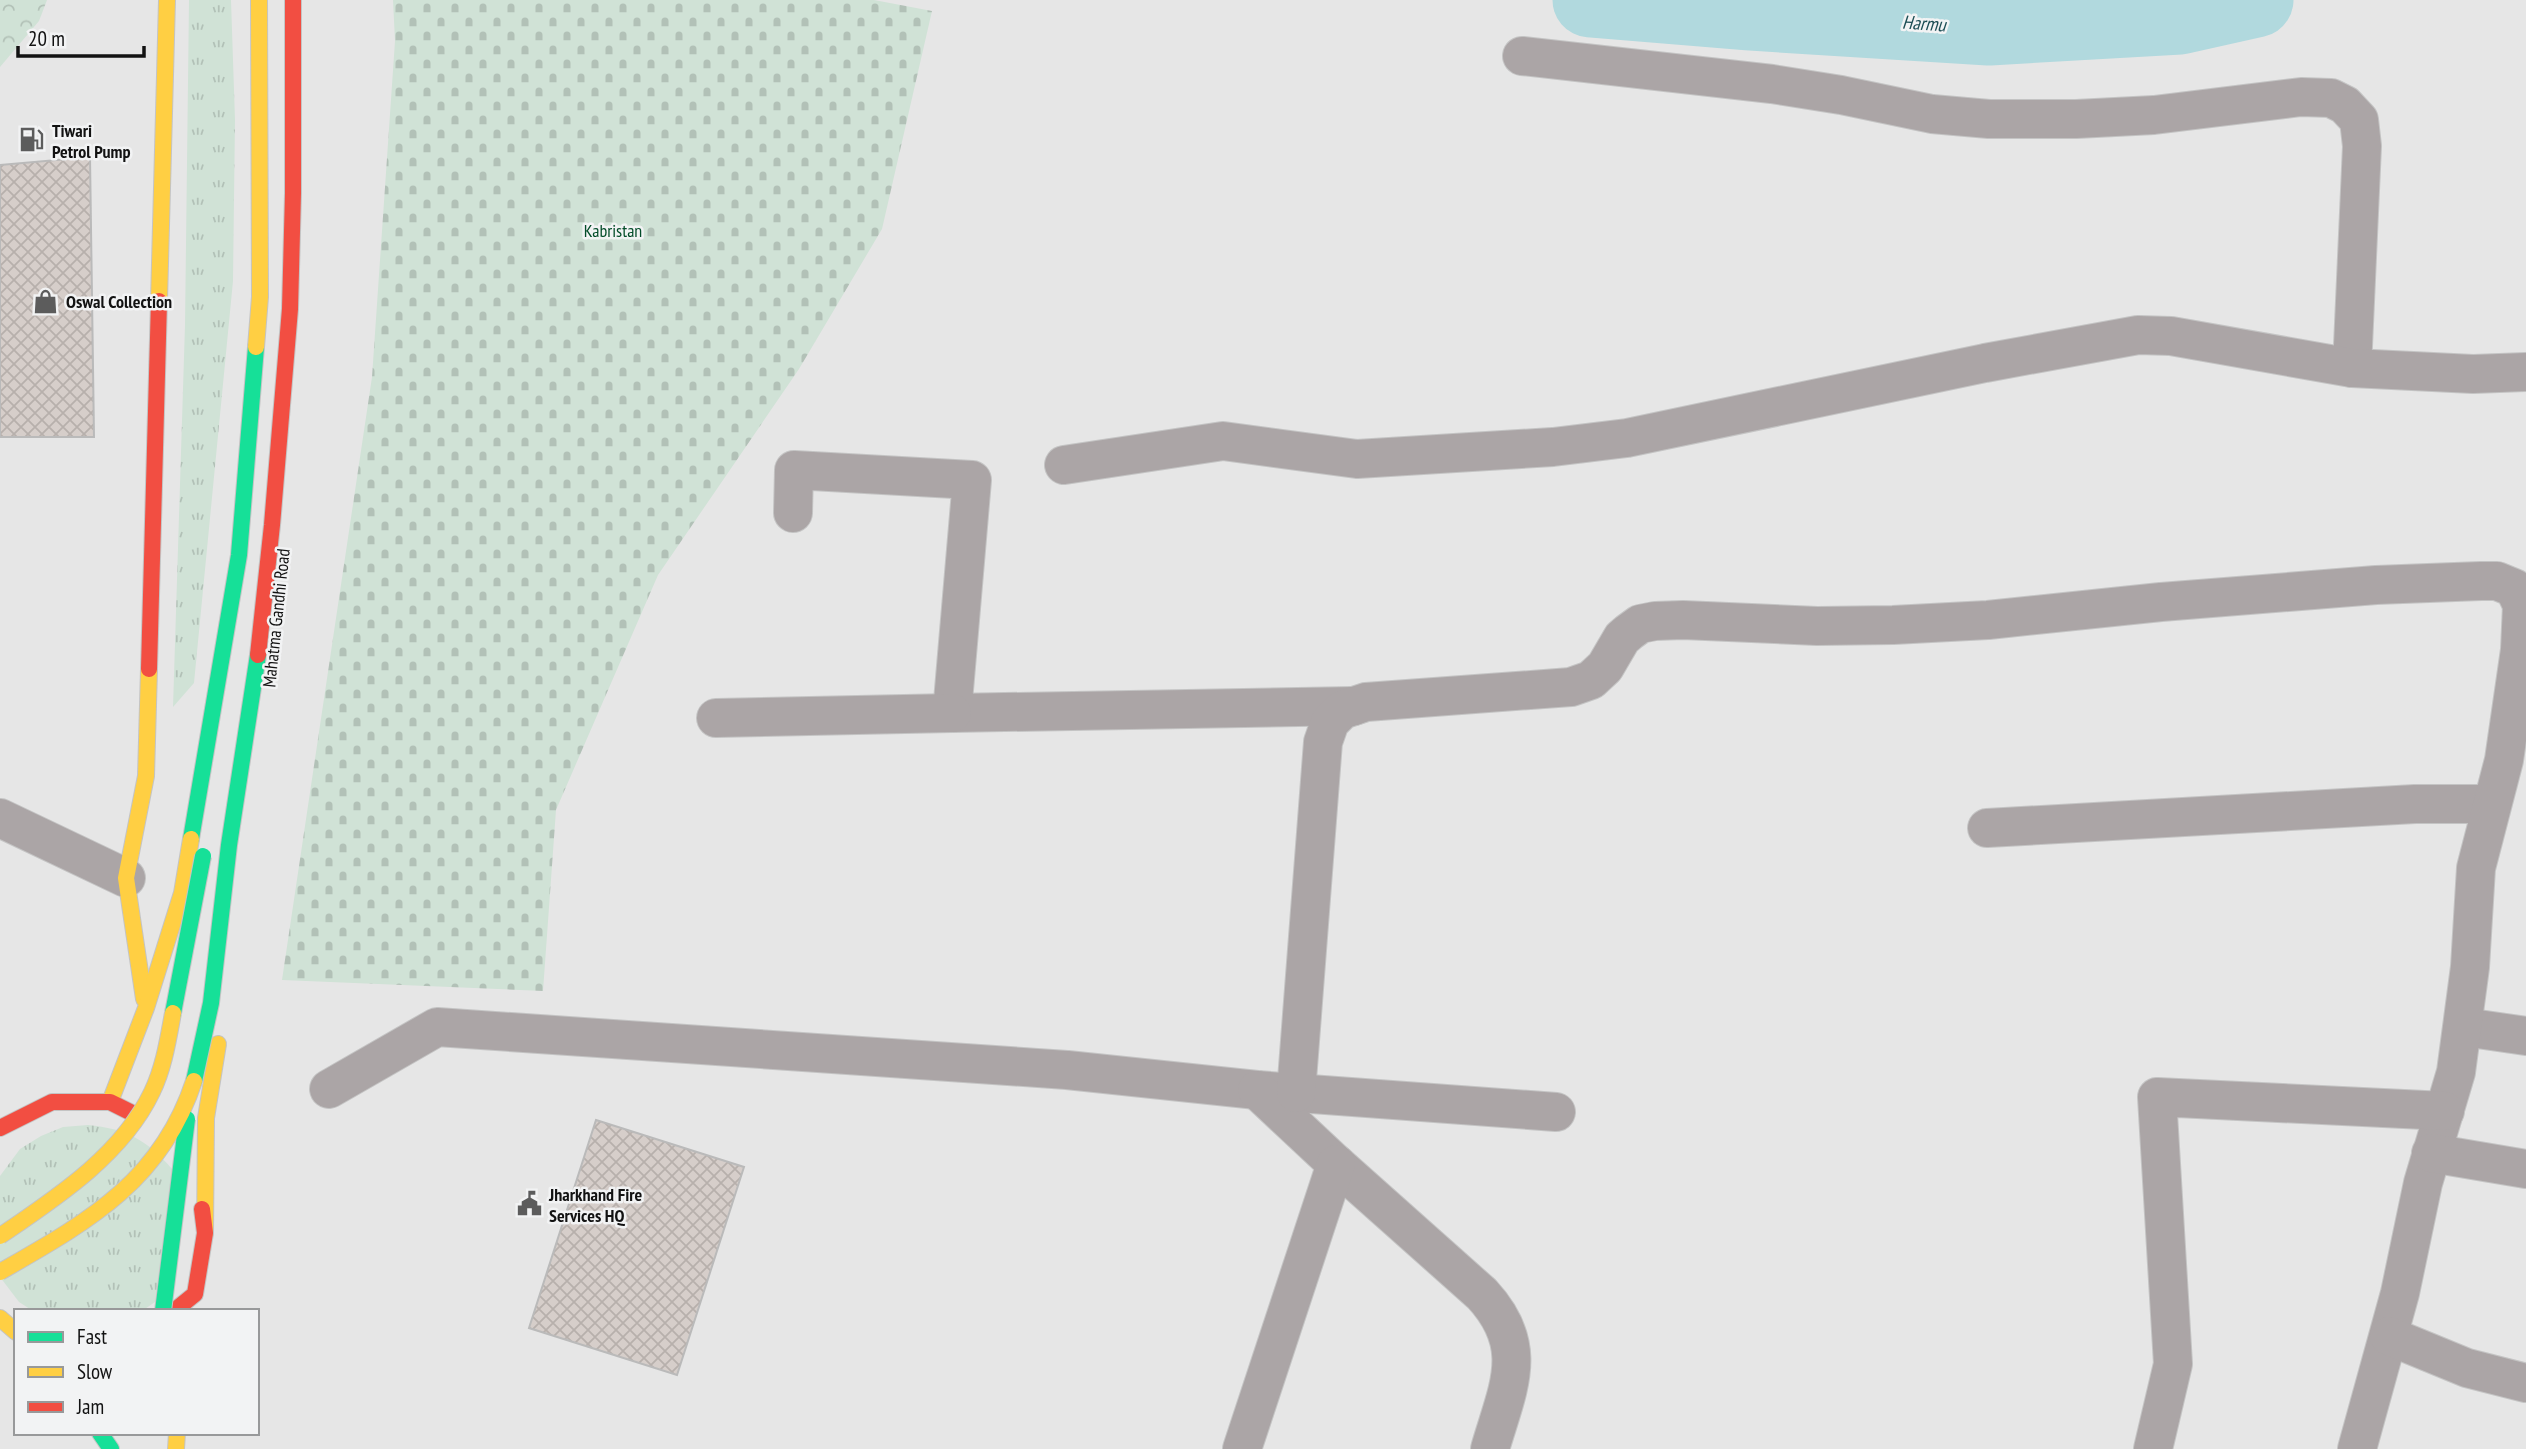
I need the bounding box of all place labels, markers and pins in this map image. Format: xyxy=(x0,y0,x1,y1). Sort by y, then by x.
place label: Tiwari Petrol Pump xyxy=(52,119,131,163)
fuel station icon: Tiwari Petrol Pump xyxy=(18,126,46,154)
shop icon: Oswal Collection xyxy=(32,287,60,315)
place label: Oswal Collection xyxy=(66,290,172,313)
place label: Jharkhand Fire Services HQ xyxy=(548,1183,643,1227)
public building icon: Jharkhand Fire Services HQ xyxy=(515,1190,543,1218)

